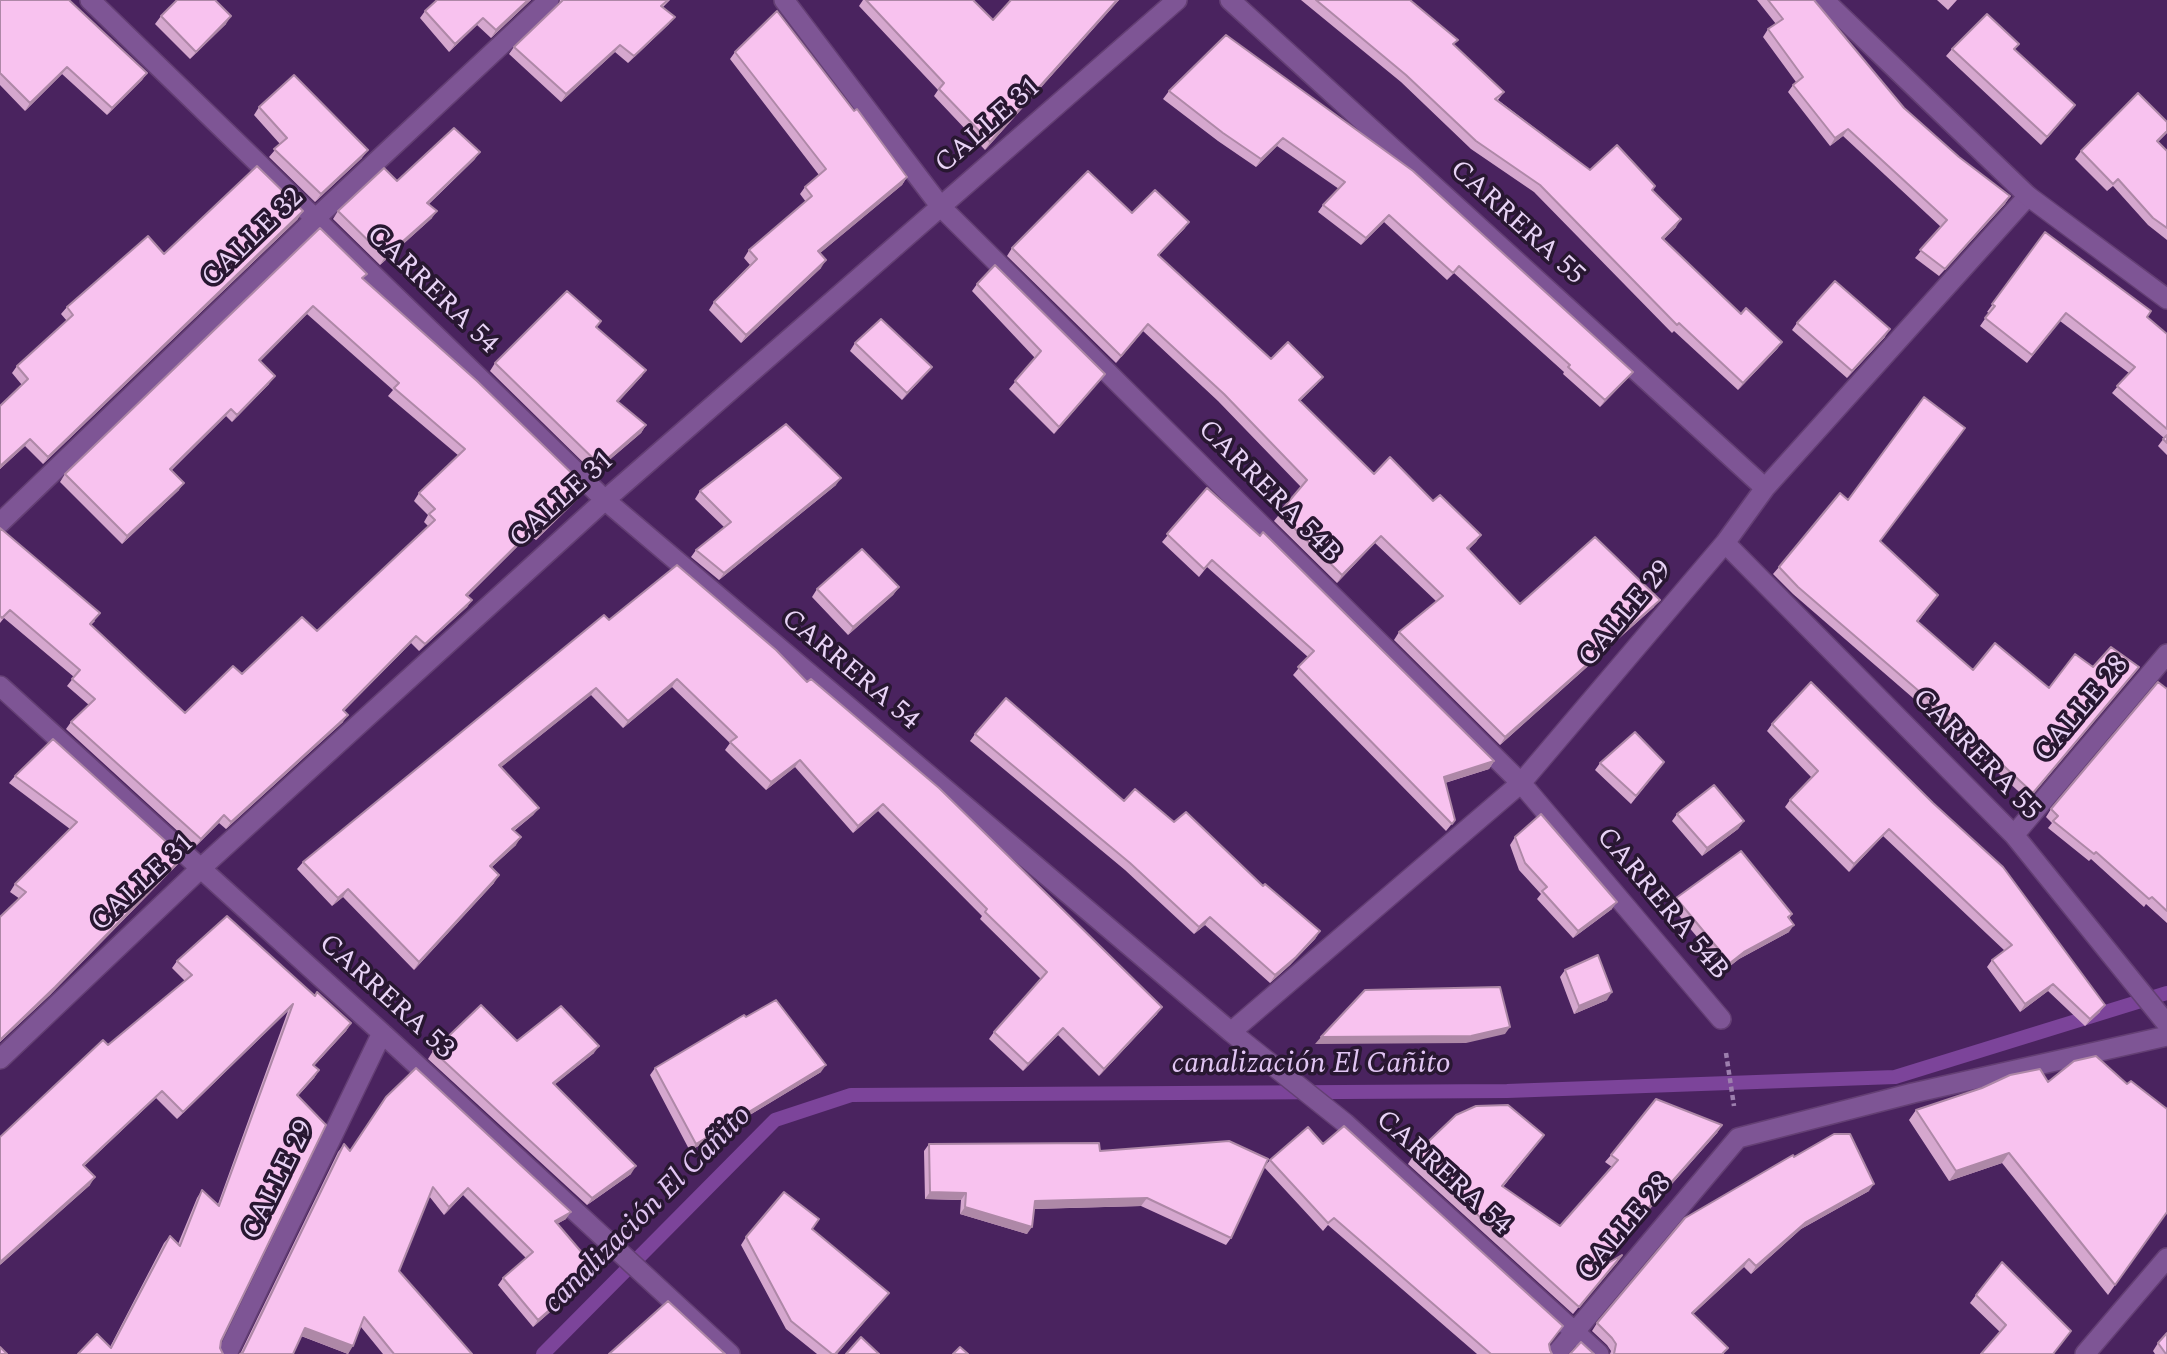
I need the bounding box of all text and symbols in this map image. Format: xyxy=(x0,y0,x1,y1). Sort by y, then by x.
street label: CALLE 31 xyxy=(929,72,1049,182)
street label: CARRERA 55 xyxy=(1441,154,1591,294)
street label: CALLE 32 xyxy=(196,182,312,296)
street label: CARRERA 54 xyxy=(358,220,504,362)
street label: CARRERA 54B xyxy=(1189,414,1347,572)
street label: CALLE 31 xyxy=(504,445,622,557)
street label: CALLE 29 xyxy=(1573,555,1681,675)
street label: CARRERA 54 xyxy=(773,603,925,739)
street label: CALLE 28 xyxy=(2029,650,2137,770)
street label: CARRERA 55 xyxy=(1904,683,2046,829)
street label: CARRERA 54B xyxy=(1587,822,1735,988)
street label: CALLE 31 xyxy=(85,828,203,940)
street label: CARRERA 53 xyxy=(310,928,460,1068)
water label: canalización El Cañito xyxy=(1171,1048,1451,1084)
water label: canalización El Cañito xyxy=(537,1099,761,1323)
street label: CARRERA 54 xyxy=(1367,1104,1517,1244)
street label: CALLE 29 xyxy=(237,1116,323,1246)
street label: CALLE 28 xyxy=(1572,1169,1680,1289)

